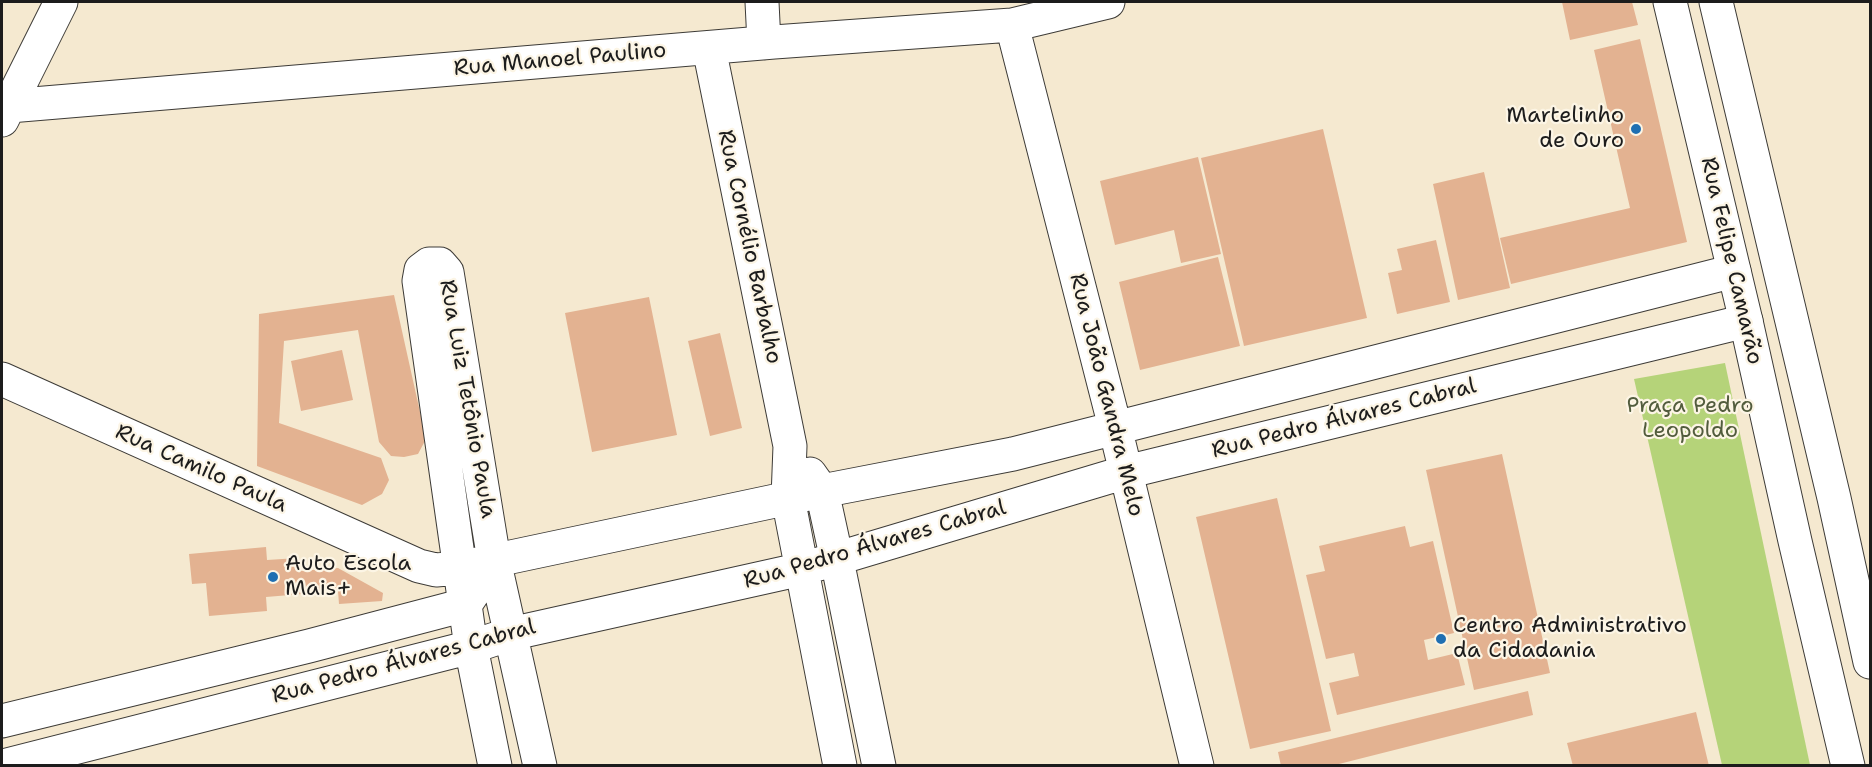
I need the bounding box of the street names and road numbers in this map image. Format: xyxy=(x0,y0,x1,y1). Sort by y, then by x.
street label: Rua Manoel Paulino xyxy=(453,38,667,82)
street label: Rua Cornélio Barbalho xyxy=(711,128,787,366)
street label: Rua Felipe Camarão xyxy=(1694,155,1768,367)
street label: Rua João Gandra Melo xyxy=(1063,271,1149,519)
street label: Rua Luiz Tetônio Paula xyxy=(433,278,501,520)
street label: Rua Pedro Álvares Cabral xyxy=(1209,373,1479,465)
street label: Rua Camilo Paula xyxy=(111,419,291,519)
street label: Rua Pedro Álvares Cabral xyxy=(741,495,1009,595)
street label: Rua Pedro Álvares Cabral xyxy=(269,614,539,710)

